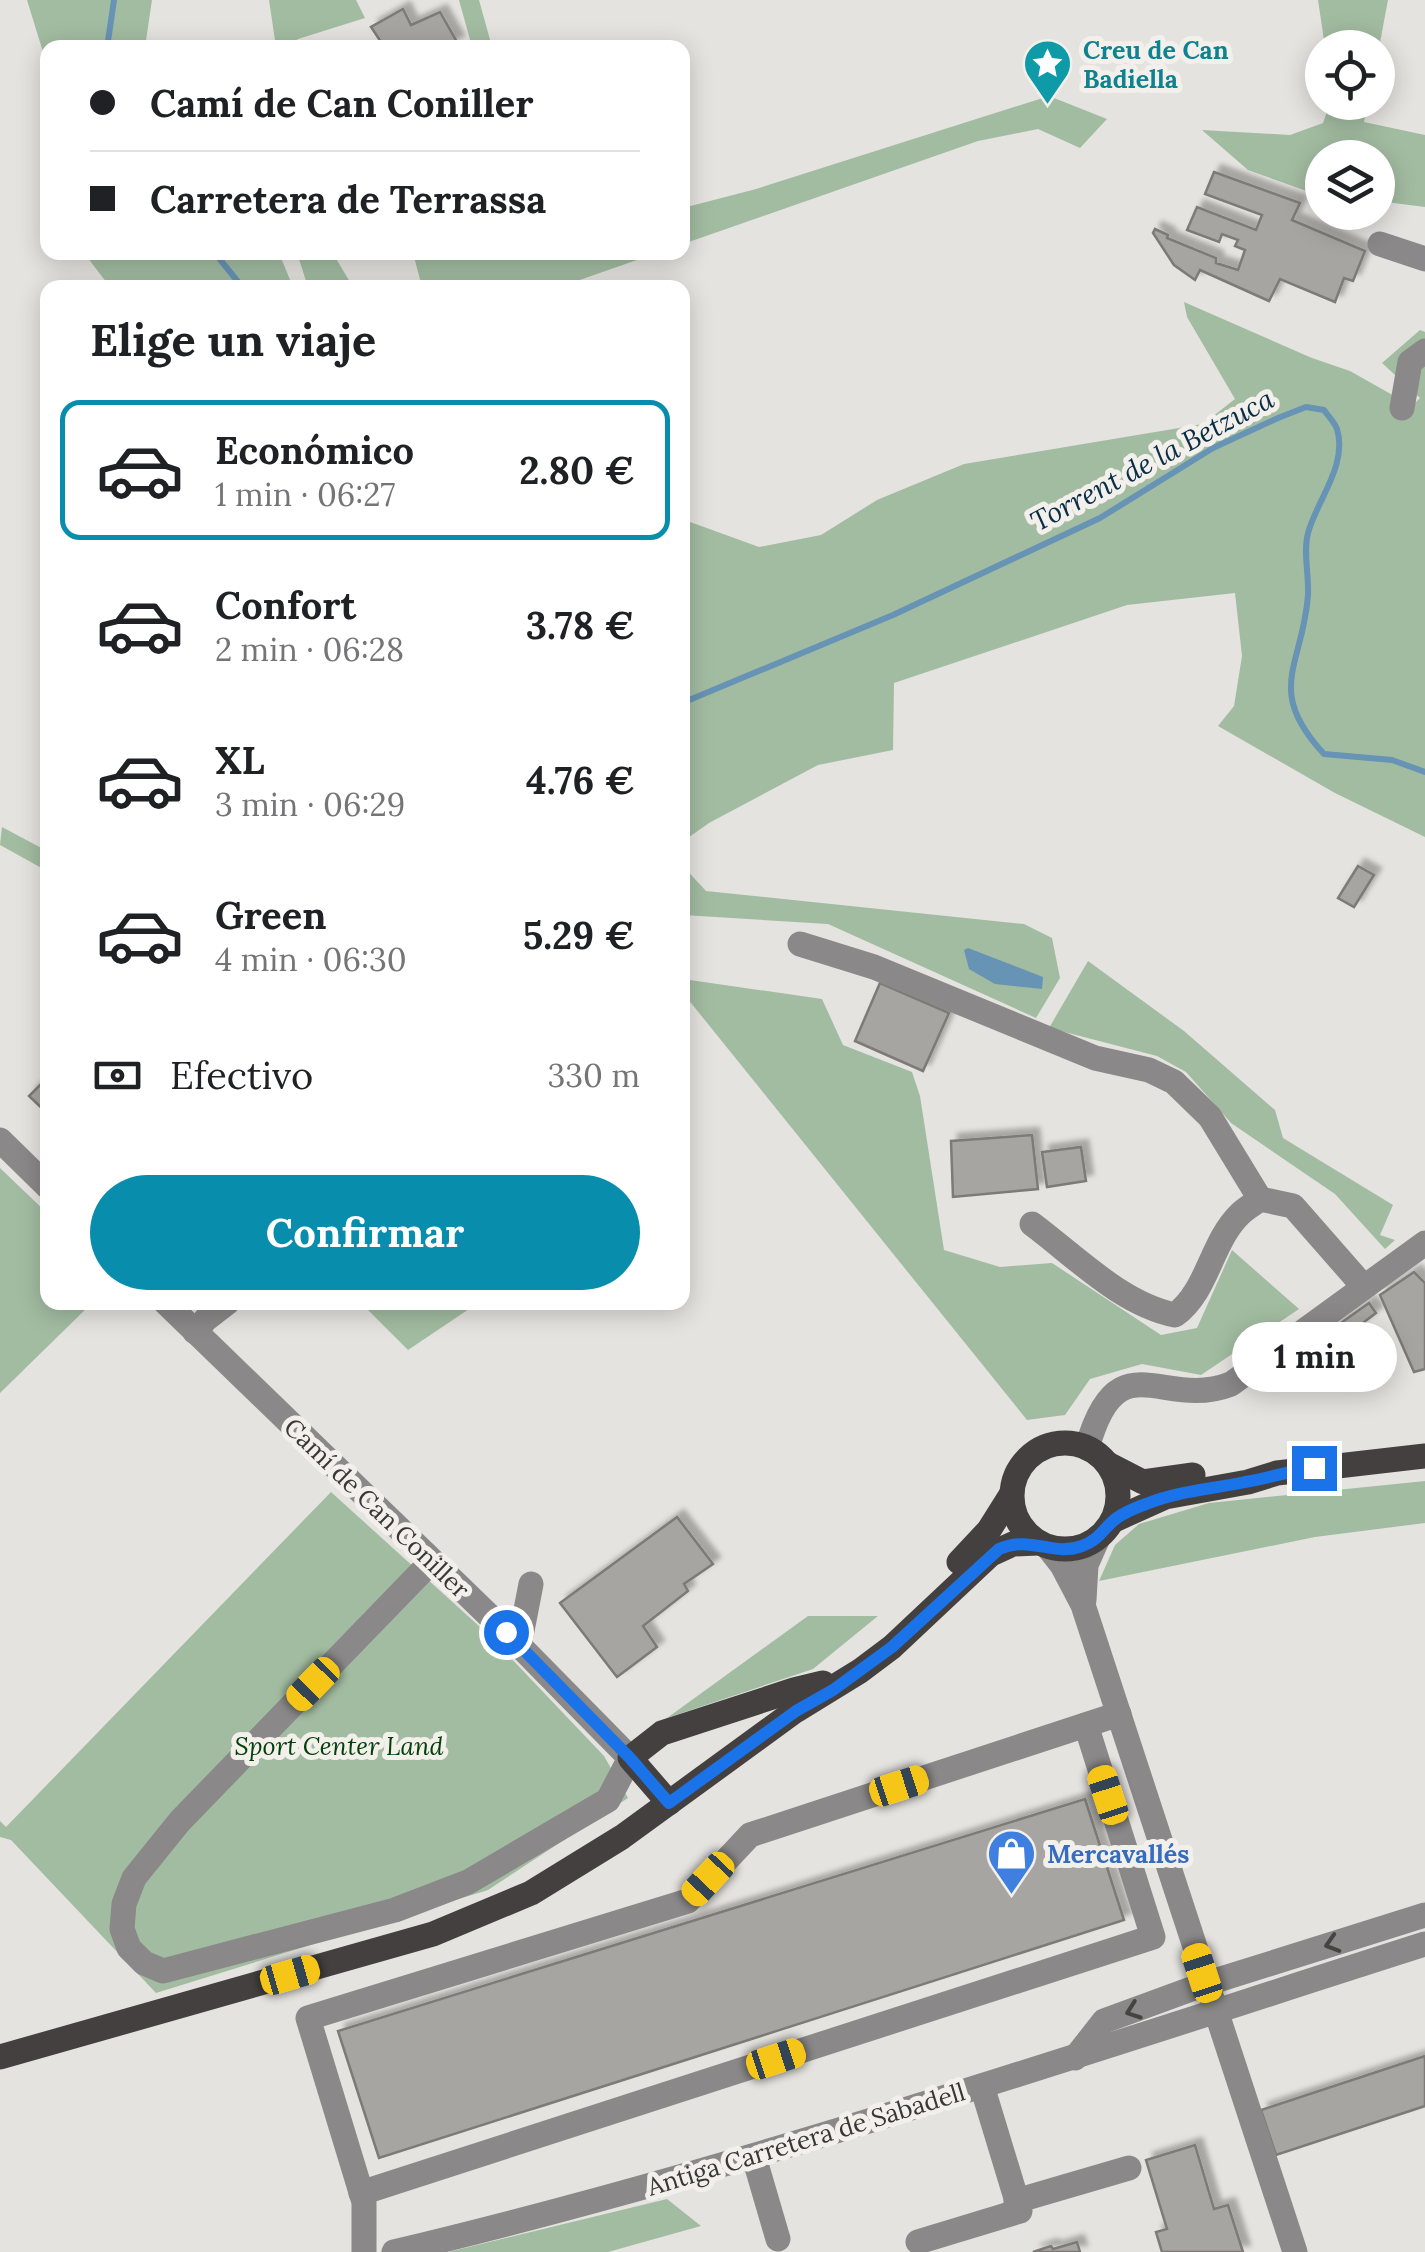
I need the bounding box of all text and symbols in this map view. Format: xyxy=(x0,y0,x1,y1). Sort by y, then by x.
map controls xyxy=(1305,30,1395,230)
button: locate xyxy=(1305,30,1395,120)
place label: Creu de Can Badiella xyxy=(1083,34,1229,95)
place icon: Creu de Can Badiella xyxy=(1022,38,1074,106)
text: Camí de Can Coniller xyxy=(150,79,534,127)
button: layers xyxy=(1305,140,1395,230)
text: Carretera de Terrassa xyxy=(150,175,546,223)
text: Elige un viaje xyxy=(90,311,376,368)
water label: Torrent de la Betzuca xyxy=(1024,380,1280,539)
icon: car xyxy=(95,425,185,515)
text: Económico xyxy=(215,426,414,474)
text: 2.80 € xyxy=(519,446,635,494)
text: 1 min · 06:27 xyxy=(215,474,395,515)
icon: car xyxy=(95,580,185,670)
text: Confort xyxy=(215,581,356,629)
text: 3.78 € xyxy=(526,601,635,649)
text: 2 min · 06:28 xyxy=(215,629,404,670)
icon: car xyxy=(95,735,185,825)
text: XL xyxy=(215,736,265,784)
text: 4.76 € xyxy=(526,756,635,804)
text: 3 min · 06:29 xyxy=(215,784,405,825)
icon: car xyxy=(95,890,185,980)
text: Green xyxy=(215,891,327,939)
text: 5.29 € xyxy=(523,911,635,959)
text: 4 min · 06:30 xyxy=(215,939,407,980)
icon: cash xyxy=(90,1048,145,1103)
text: Efectivo xyxy=(170,1051,313,1099)
text: 330 m xyxy=(547,1055,640,1096)
button: Confirmar xyxy=(90,1175,640,1290)
callout: 1 min xyxy=(1232,1323,1396,1393)
text: 1 min xyxy=(1274,1336,1355,1377)
street label: Camí de Can Coniller xyxy=(277,1411,477,1605)
route end xyxy=(1292,1446,1337,1491)
route start xyxy=(484,1610,529,1655)
car xyxy=(281,1652,345,1716)
park label: Sport Center Land xyxy=(235,1730,444,1762)
car xyxy=(866,1762,932,1810)
car xyxy=(1084,1762,1132,1828)
shop icon: Mercavallés xyxy=(986,1828,1038,1896)
place label: Mercavallés xyxy=(1047,1838,1189,1870)
car xyxy=(677,1847,739,1911)
one-way arrow xyxy=(1324,1932,1341,1953)
car xyxy=(1178,1940,1226,2006)
car xyxy=(257,1952,323,1998)
one-way arrow xyxy=(1125,1999,1142,2020)
car xyxy=(743,2035,809,2083)
street label: Antiga Carretera de Sabadell xyxy=(642,2075,969,2203)

